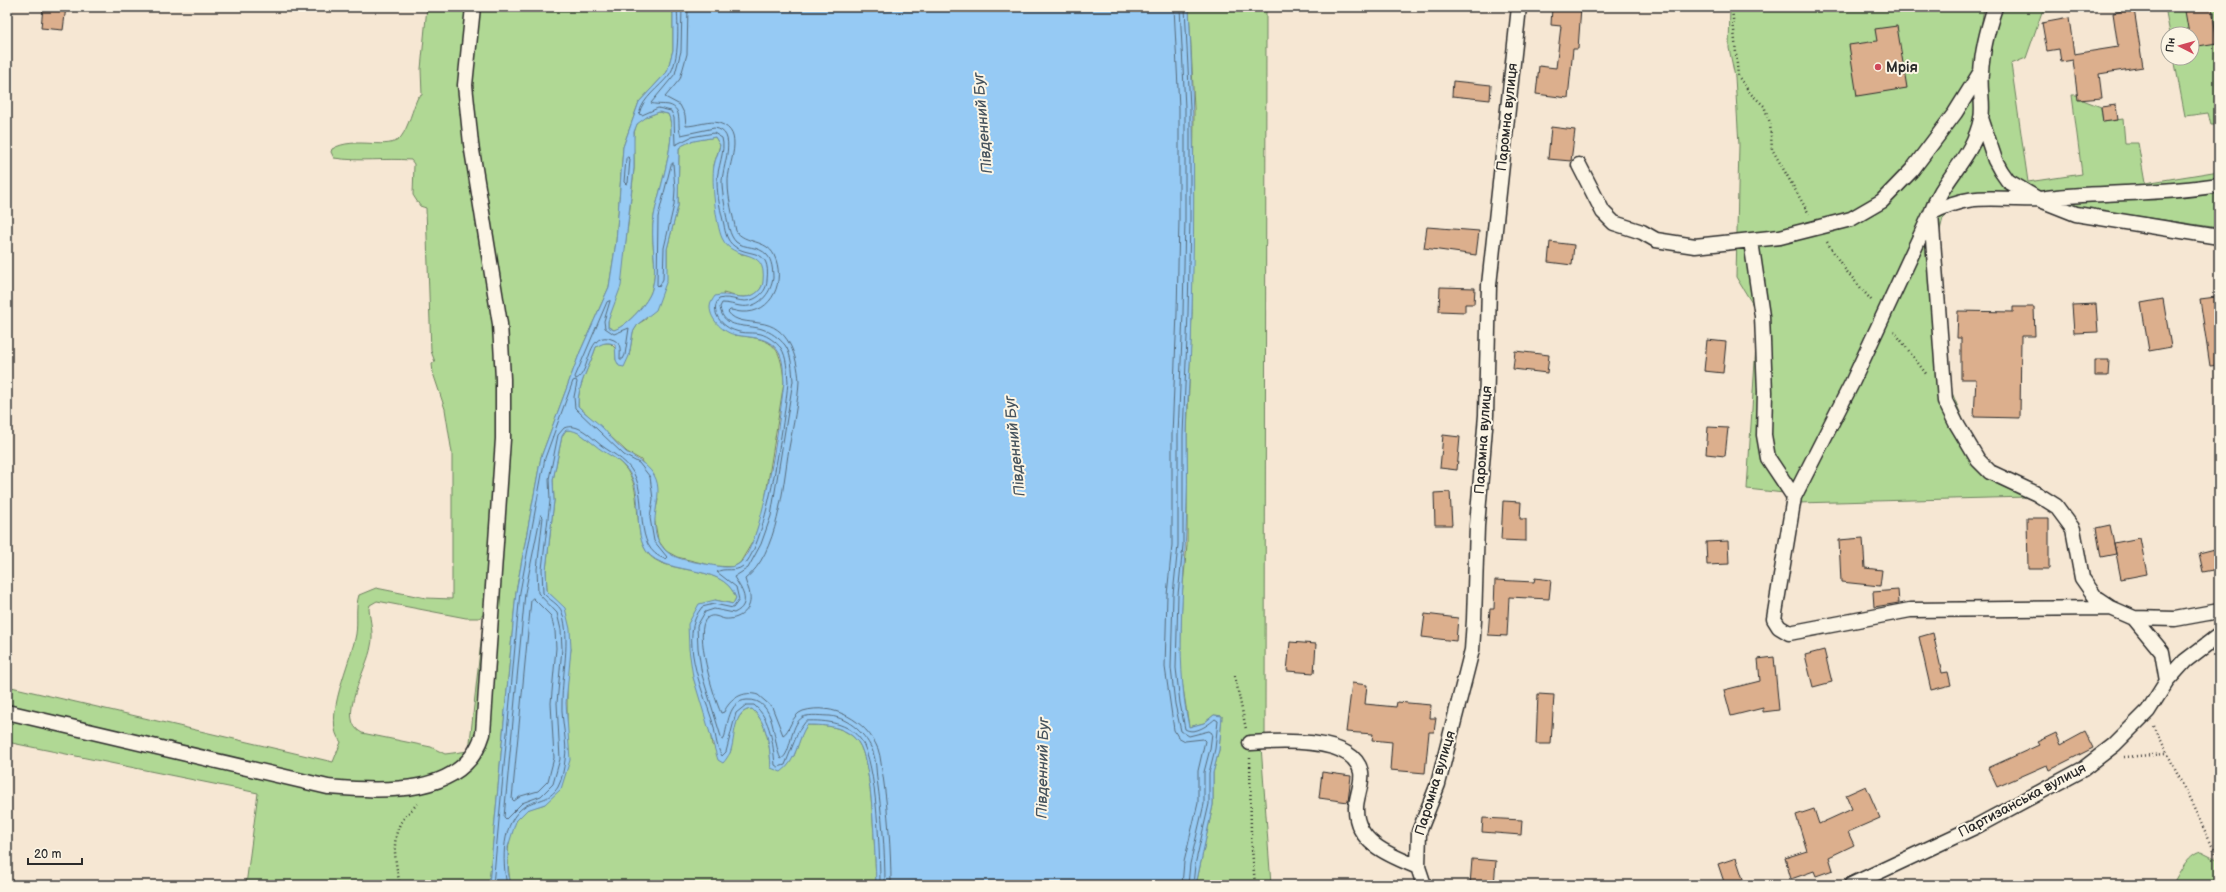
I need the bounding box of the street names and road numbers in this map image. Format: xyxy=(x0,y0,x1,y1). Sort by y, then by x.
street label: Паромна вулиця xyxy=(1493,62,1521,172)
street label: Паромна вулиця xyxy=(1471,385,1495,495)
street label: Паромна вулиця xyxy=(1411,728,1459,837)
street label: Партизанська вулиця xyxy=(1955,759,2089,841)

